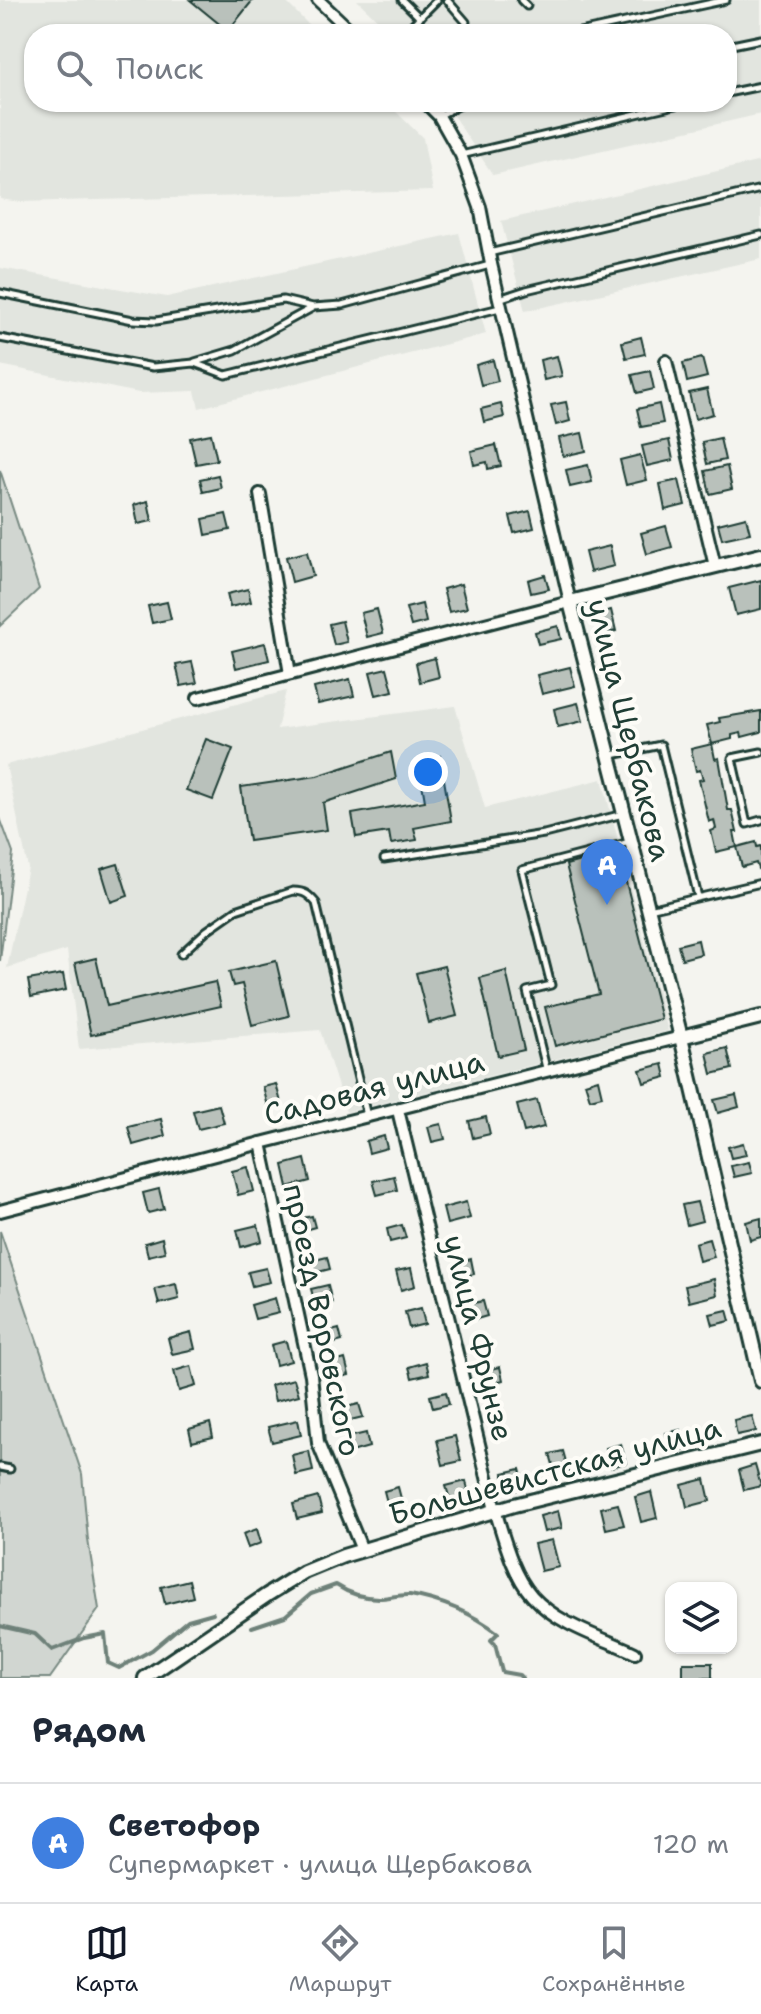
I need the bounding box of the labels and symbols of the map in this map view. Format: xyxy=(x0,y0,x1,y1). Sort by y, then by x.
street label: улица Щербакова xyxy=(577,594,682,866)
your location xyxy=(408,752,448,792)
pin: A xyxy=(581,839,633,905)
street label: Садовая улица xyxy=(260,1040,489,1135)
street label: проезд Воровского xyxy=(274,1180,371,1460)
street label: улица Фрунзе xyxy=(433,1231,524,1445)
street label: Большевистская улица xyxy=(384,1406,726,1535)

